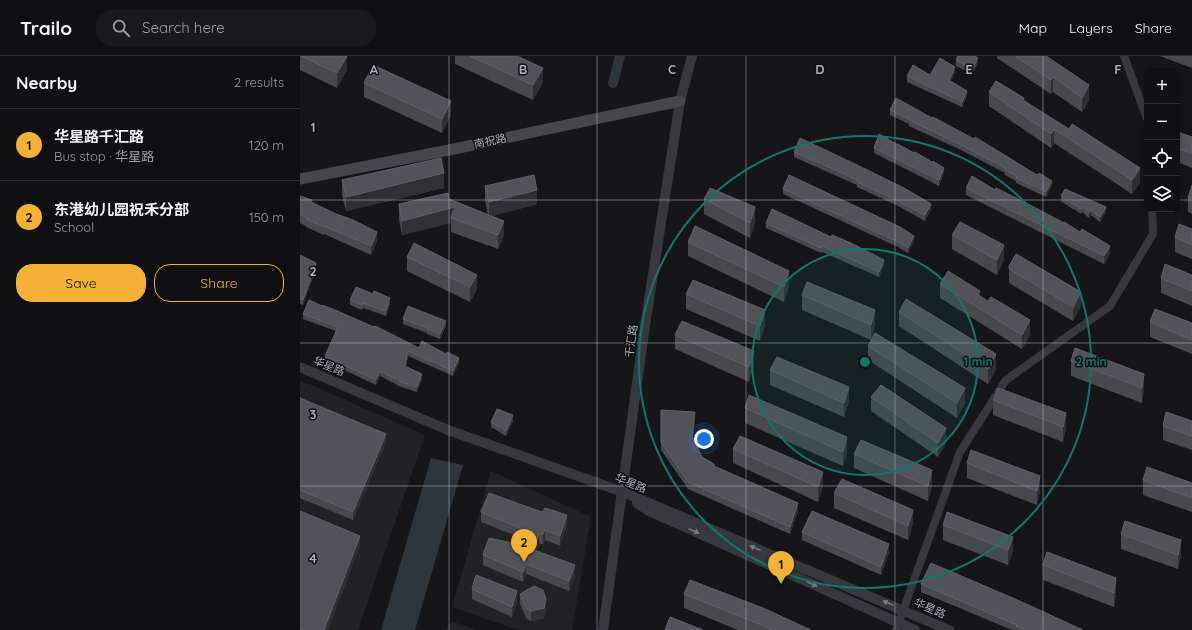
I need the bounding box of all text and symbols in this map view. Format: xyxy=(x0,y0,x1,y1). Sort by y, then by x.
search box xyxy=(96,10,376,46)
text: Trailo xyxy=(20,16,72,40)
icon: search xyxy=(110,17,132,39)
text: Search here xyxy=(142,18,225,37)
text: Map xyxy=(1018,19,1047,37)
text: Layers xyxy=(1069,19,1113,37)
text: Share xyxy=(1135,19,1172,37)
text: A xyxy=(370,61,379,77)
text: B xyxy=(519,61,527,77)
text: C xyxy=(668,61,676,77)
text: D xyxy=(815,61,825,77)
text: E xyxy=(965,61,973,77)
text: F xyxy=(1114,61,1122,77)
map controls xyxy=(1144,68,1180,212)
button: + xyxy=(1144,68,1180,104)
text: Nearby xyxy=(16,72,77,93)
text: 2 results xyxy=(234,74,284,90)
button: − xyxy=(1144,104,1180,140)
text: 1 xyxy=(310,119,316,135)
text: 华星路千汇路 xyxy=(54,127,144,146)
street label: 南祝路 xyxy=(472,131,508,151)
text: 1 xyxy=(26,137,32,153)
text: 120 m xyxy=(249,137,284,153)
button: locate xyxy=(1144,140,1180,176)
text: Bus stop · 华星路 xyxy=(54,148,154,164)
button: layers xyxy=(1144,176,1180,212)
text: 东港幼儿园祝禾分部 xyxy=(54,200,189,219)
text: 2 xyxy=(25,209,33,225)
text: 150 m xyxy=(249,209,284,225)
text: School xyxy=(54,219,94,235)
text: 2 xyxy=(309,263,317,279)
button: Save xyxy=(16,264,146,302)
button: Share xyxy=(154,264,284,302)
street label: 千汇路 xyxy=(622,324,640,358)
street label: 华星路 xyxy=(311,353,347,379)
text: 1 min xyxy=(963,354,993,369)
text: 2 min xyxy=(1075,354,1107,369)
centre of rings xyxy=(858,355,872,369)
text: 3 xyxy=(310,406,317,422)
your location xyxy=(694,429,714,449)
street label: 华星路 xyxy=(613,470,649,496)
one-way arrow xyxy=(688,528,699,534)
pin: 2 xyxy=(511,529,537,562)
one-way arrow xyxy=(748,544,760,550)
text: 4 xyxy=(309,550,317,566)
pin: 1 xyxy=(768,551,794,584)
one-way arrow xyxy=(807,581,818,587)
street label: 华星路 xyxy=(912,595,948,621)
one-way arrow xyxy=(881,600,893,606)

